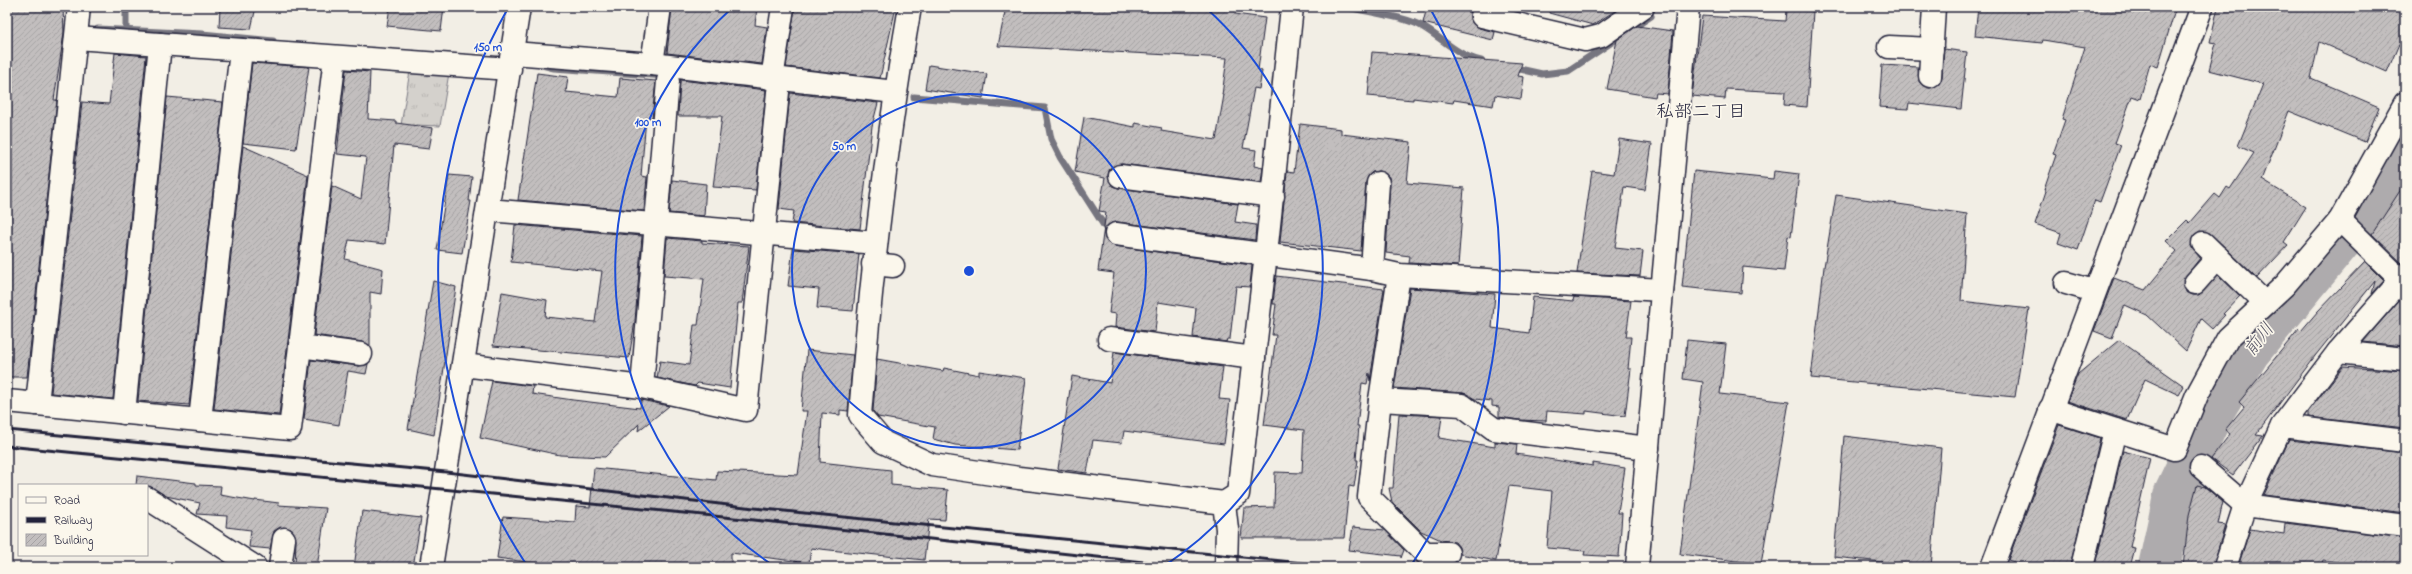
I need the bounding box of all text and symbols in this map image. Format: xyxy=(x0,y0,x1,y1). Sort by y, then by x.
text: 150 m xyxy=(474,39,503,57)
district label: 私部二丁目 xyxy=(1656,100,1746,126)
text: 100 m xyxy=(635,114,662,132)
text: 50 m xyxy=(832,138,857,156)
centre of rings xyxy=(962,264,976,278)
water label: 前川 xyxy=(2239,318,2281,362)
legend xyxy=(18,484,148,556)
text: Road xyxy=(54,492,80,510)
text: Railway xyxy=(54,512,93,531)
text: Building xyxy=(53,532,93,551)

